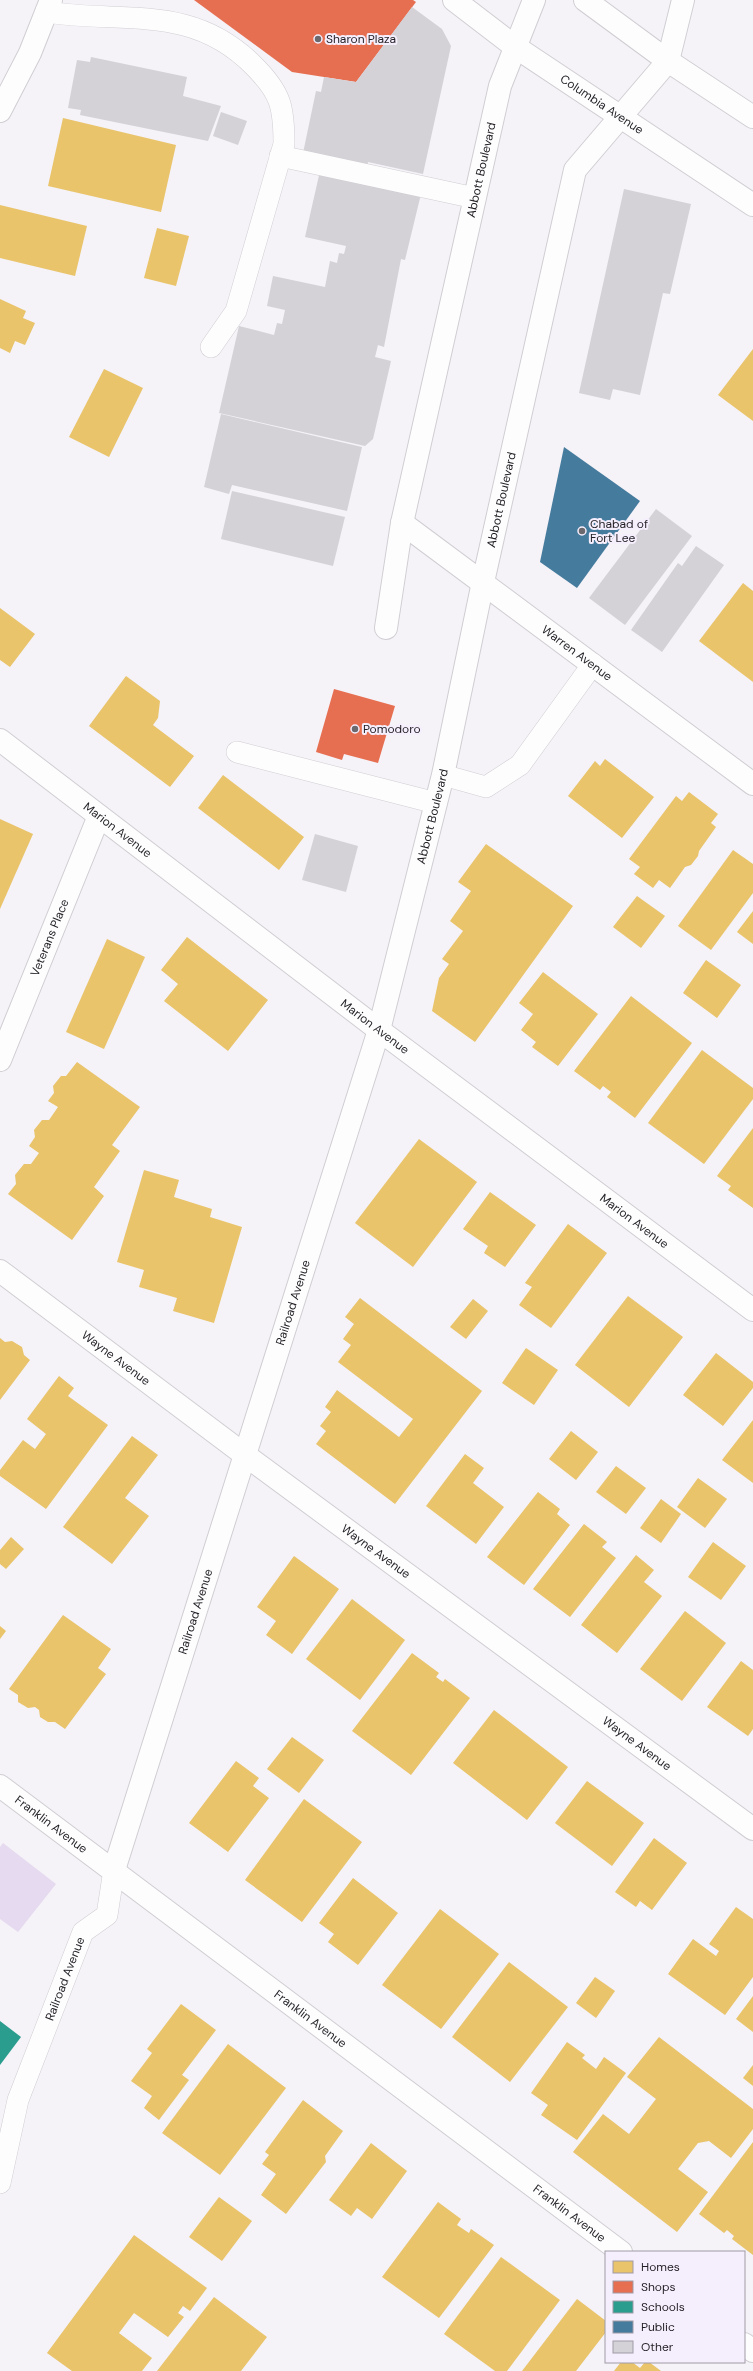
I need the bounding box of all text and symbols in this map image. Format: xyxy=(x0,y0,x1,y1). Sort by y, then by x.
place label: Sharon Plaza xyxy=(326,31,396,47)
marker: Sharon Plaza xyxy=(313,34,323,44)
street label: Columbia Avenue xyxy=(557,71,647,138)
street label: Abbott Boulevard xyxy=(463,121,500,219)
street label: Abbott Boulevard xyxy=(483,451,520,549)
place label: Chabad of Fort Lee xyxy=(590,516,648,546)
marker: Chabad of Fort Lee xyxy=(577,526,587,536)
street label: Warren Avenue xyxy=(538,622,616,685)
place label: Pomodoro xyxy=(363,721,421,737)
marker: Pomodoro xyxy=(350,724,360,734)
street label: Abbott Boulevard xyxy=(413,768,452,866)
street label: Marion Avenue xyxy=(80,799,155,861)
street label: Veterans Place xyxy=(27,896,73,979)
street label: Marion Avenue xyxy=(337,996,413,1058)
street label: Marion Avenue xyxy=(597,1190,672,1252)
street label: Railroad Avenue xyxy=(272,1258,314,1347)
street label: Wayne Avenue xyxy=(78,1327,154,1389)
street label: Wayne Avenue xyxy=(338,1521,414,1582)
street label: Railroad Avenue xyxy=(175,1567,217,1656)
street label: Wayne Avenue xyxy=(599,1713,675,1774)
street label: Franklin Avenue xyxy=(12,1792,91,1857)
street label: Railroad Avenue xyxy=(42,1934,88,2023)
street label: Franklin Avenue xyxy=(271,1986,350,2051)
street label: Franklin Avenue xyxy=(530,2181,609,2246)
legend xyxy=(605,2251,745,2363)
text: Homes xyxy=(641,2259,680,2275)
text: Shops xyxy=(641,2279,676,2295)
text: Schools xyxy=(641,2299,685,2315)
text: Public xyxy=(641,2319,675,2335)
text: Other xyxy=(641,2339,674,2355)

